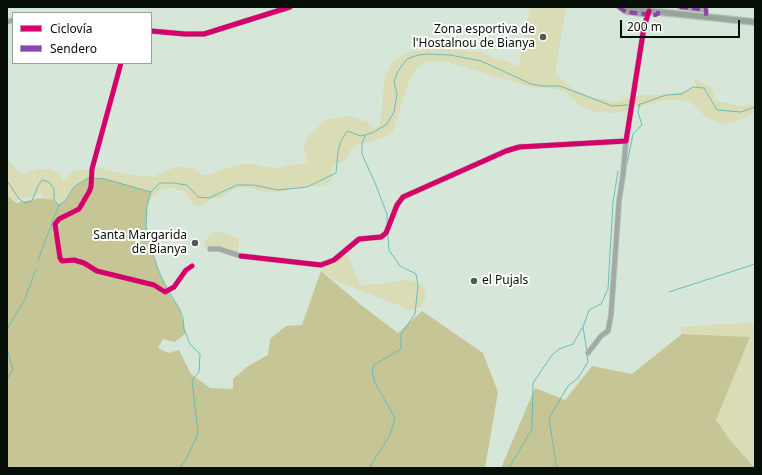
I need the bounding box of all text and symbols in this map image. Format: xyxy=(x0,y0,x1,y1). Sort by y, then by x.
legend xyxy=(12,12,152,64)
scale bar xyxy=(622,12,742,38)
text: 200 m xyxy=(627,18,662,35)
text: Ciclovía xyxy=(50,20,92,37)
place label: Zona esportiva de l'Hostalnou de Bianya xyxy=(413,23,535,51)
marker: Zona esportiva de l'Hostalnou de Bianya xyxy=(538,32,548,42)
text: Sendero xyxy=(50,40,97,57)
place label: Santa Margarida de Bianya xyxy=(93,229,187,257)
marker: Santa Margarida de Bianya xyxy=(190,238,200,248)
place label: el Pujals xyxy=(482,274,528,288)
marker: el Pujals xyxy=(469,276,479,286)

